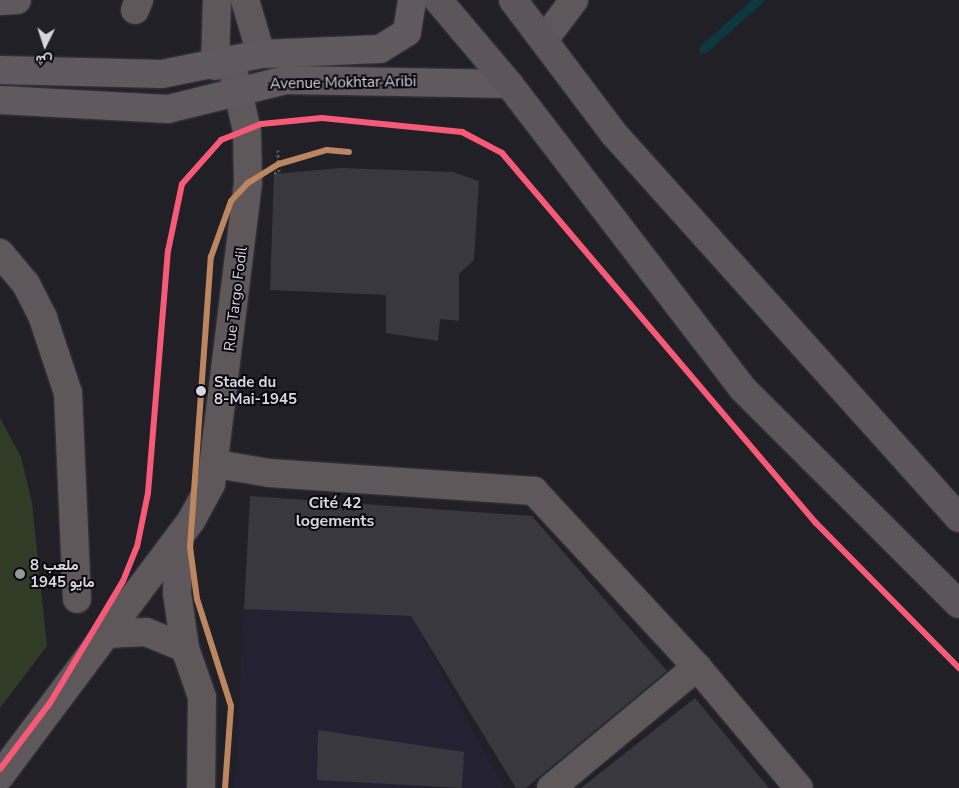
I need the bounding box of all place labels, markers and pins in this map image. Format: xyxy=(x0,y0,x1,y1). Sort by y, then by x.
place label: Stade du 8-Mai-1945 xyxy=(214,373,297,408)
marker: Stade du 8-Mai-1945 xyxy=(192,382,210,400)
place label: ملعب 8 مايو 1945 xyxy=(30,556,95,591)
marker: ملعب 8 مايو 1945 xyxy=(14,568,26,580)

